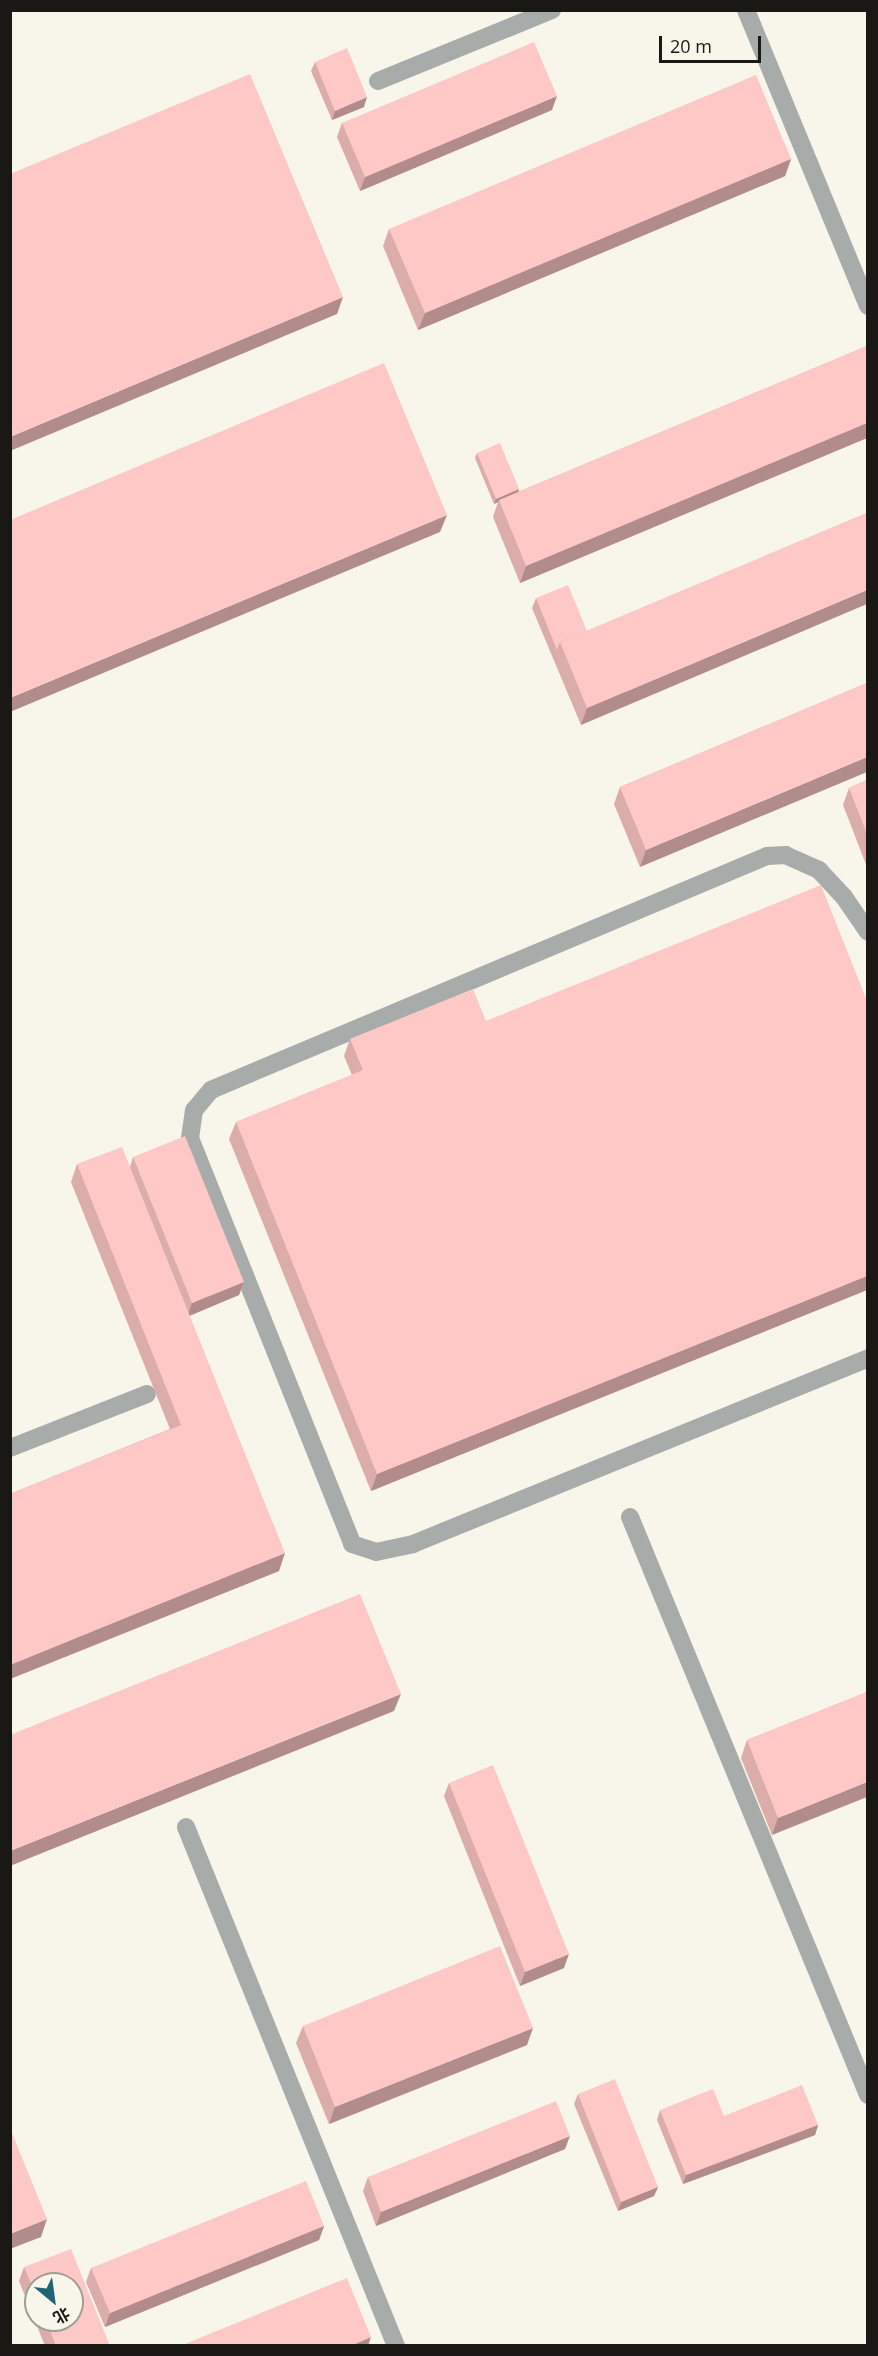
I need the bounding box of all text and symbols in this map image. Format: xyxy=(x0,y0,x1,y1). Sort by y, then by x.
scale bar xyxy=(662,24,764,62)
text: 20 m xyxy=(670,34,712,58)
north arrow xyxy=(24,2272,84,2332)
text: 北 xyxy=(49,2302,74,2329)

